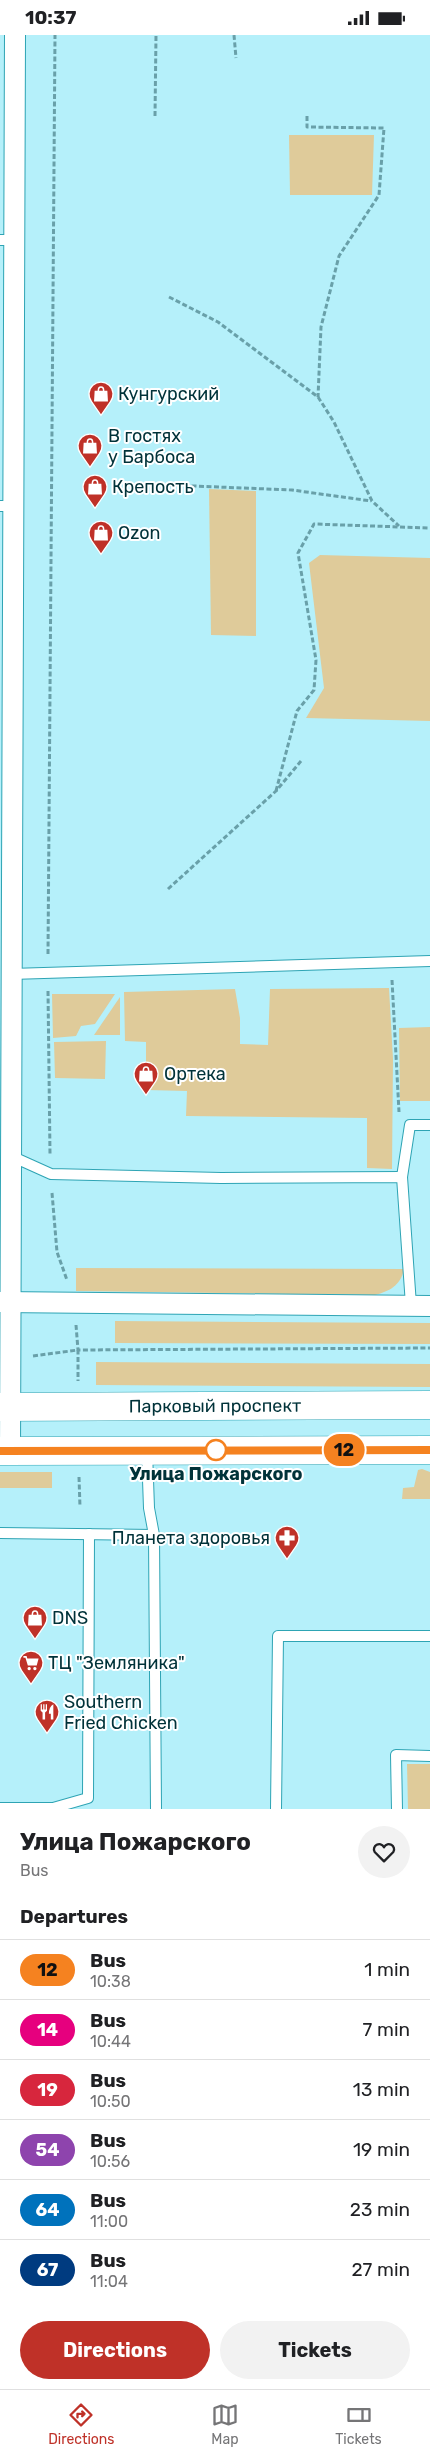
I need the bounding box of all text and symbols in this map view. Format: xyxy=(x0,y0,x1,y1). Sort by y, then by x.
text: 10:37 xyxy=(25,6,76,29)
shop icon: Кунгурский xyxy=(88,381,114,415)
place label: Кунгурский xyxy=(118,383,219,405)
place label: В гостях у Барбоса xyxy=(108,425,195,468)
shop icon: В гостях у Барбоса xyxy=(77,433,103,467)
shop icon: Крепость xyxy=(82,474,108,508)
place label: Крепость xyxy=(112,476,194,498)
shop icon: Ozon xyxy=(88,520,114,554)
place label: Ozon xyxy=(118,522,160,544)
shop icon: Ортека xyxy=(133,1061,159,1095)
place label: Ортека xyxy=(164,1063,226,1085)
street label: Парковый проспект xyxy=(129,1395,301,1417)
line badge: 12 xyxy=(322,1434,366,1466)
marker: Улица Пожарского xyxy=(205,1439,227,1461)
text: 12 xyxy=(334,1439,354,1461)
place label: Улица Пожарского xyxy=(129,1463,303,1485)
pharmacy icon: Планета здоровья xyxy=(274,1525,300,1559)
place label: Планета здоровья xyxy=(112,1527,270,1549)
shop icon: DNS xyxy=(22,1605,48,1639)
place label: DNS xyxy=(52,1607,88,1629)
supermarket icon: ТЦ "Земляника" xyxy=(18,1650,44,1684)
place label: ТЦ "Земляника" xyxy=(48,1652,185,1674)
place label: Southern Fried Chicken xyxy=(64,1691,178,1734)
restaurant icon: Southern Fried Chicken xyxy=(34,1699,60,1733)
button: heart xyxy=(358,1826,410,1878)
text: Улица Пожарского xyxy=(20,1828,251,1856)
text: Bus xyxy=(20,1861,48,1880)
text: Departures xyxy=(20,1905,128,1928)
text: Bus xyxy=(90,1949,126,1972)
text: 1 min xyxy=(364,1958,410,1981)
text: 12 xyxy=(37,1959,58,1981)
text: 10:38 xyxy=(90,1972,131,1991)
text: Bus xyxy=(90,2009,126,2032)
text: 7 min xyxy=(363,2018,410,2041)
text: 14 xyxy=(37,2019,58,2041)
text: 10:44 xyxy=(90,2032,131,2051)
text: Bus xyxy=(90,2069,126,2092)
text: 13 min xyxy=(353,2078,410,2101)
text: 19 xyxy=(37,2079,58,2101)
text: 10:50 xyxy=(90,2092,131,2111)
text: Bus xyxy=(90,2129,126,2152)
text: 19 min xyxy=(353,2138,410,2161)
text: 54 xyxy=(36,2139,59,2161)
text: 10:56 xyxy=(90,2152,130,2171)
text: Bus xyxy=(90,2189,126,2212)
text: 23 min xyxy=(350,2198,410,2221)
text: 64 xyxy=(35,2199,60,2221)
text: 11:00 xyxy=(90,2212,128,2231)
text: Bus xyxy=(90,2249,126,2272)
text: 27 min xyxy=(351,2258,410,2281)
text: 67 xyxy=(37,2259,58,2281)
text: 11:04 xyxy=(90,2272,128,2291)
button: Directions xyxy=(20,2321,210,2379)
button: Tickets xyxy=(220,2321,410,2379)
tab: Directions xyxy=(48,2401,115,2448)
tab: Map xyxy=(211,2401,239,2448)
tab: Tickets xyxy=(335,2401,382,2448)

